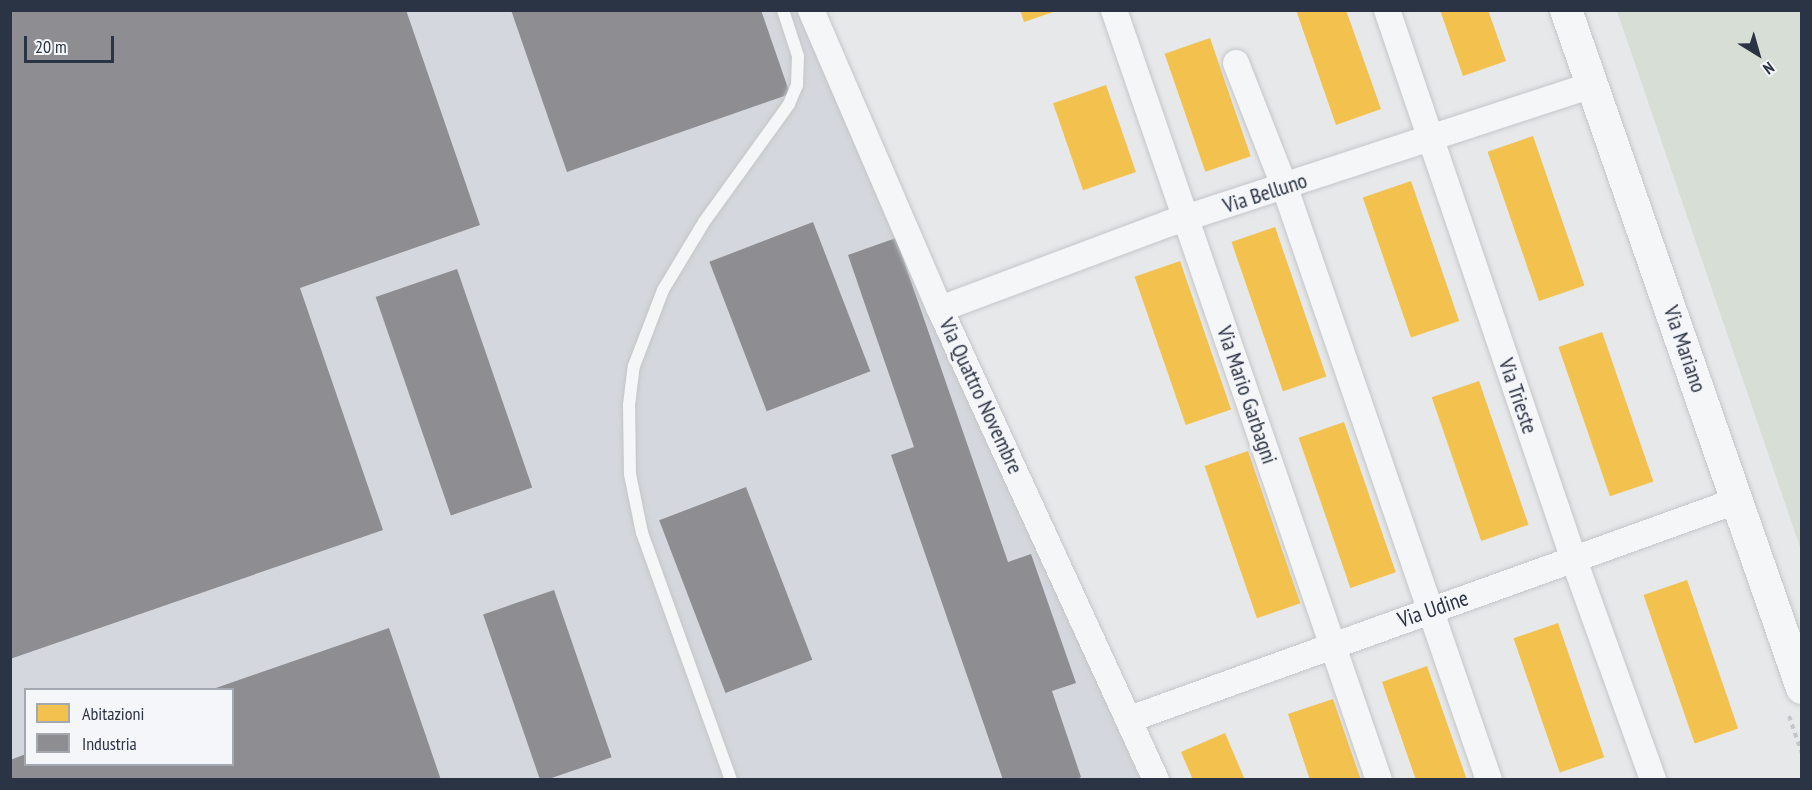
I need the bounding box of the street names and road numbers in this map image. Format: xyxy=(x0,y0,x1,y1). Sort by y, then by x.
street label: Via Belluno xyxy=(1220,167,1310,219)
street label: Via Mariano xyxy=(1658,302,1712,396)
street label: Via Quattro Novembre xyxy=(933,314,1029,478)
street label: Via Mario Garbagni xyxy=(1211,323,1283,467)
street label: Via Trieste xyxy=(1493,355,1543,437)
street label: Via Udine xyxy=(1394,585,1472,633)

